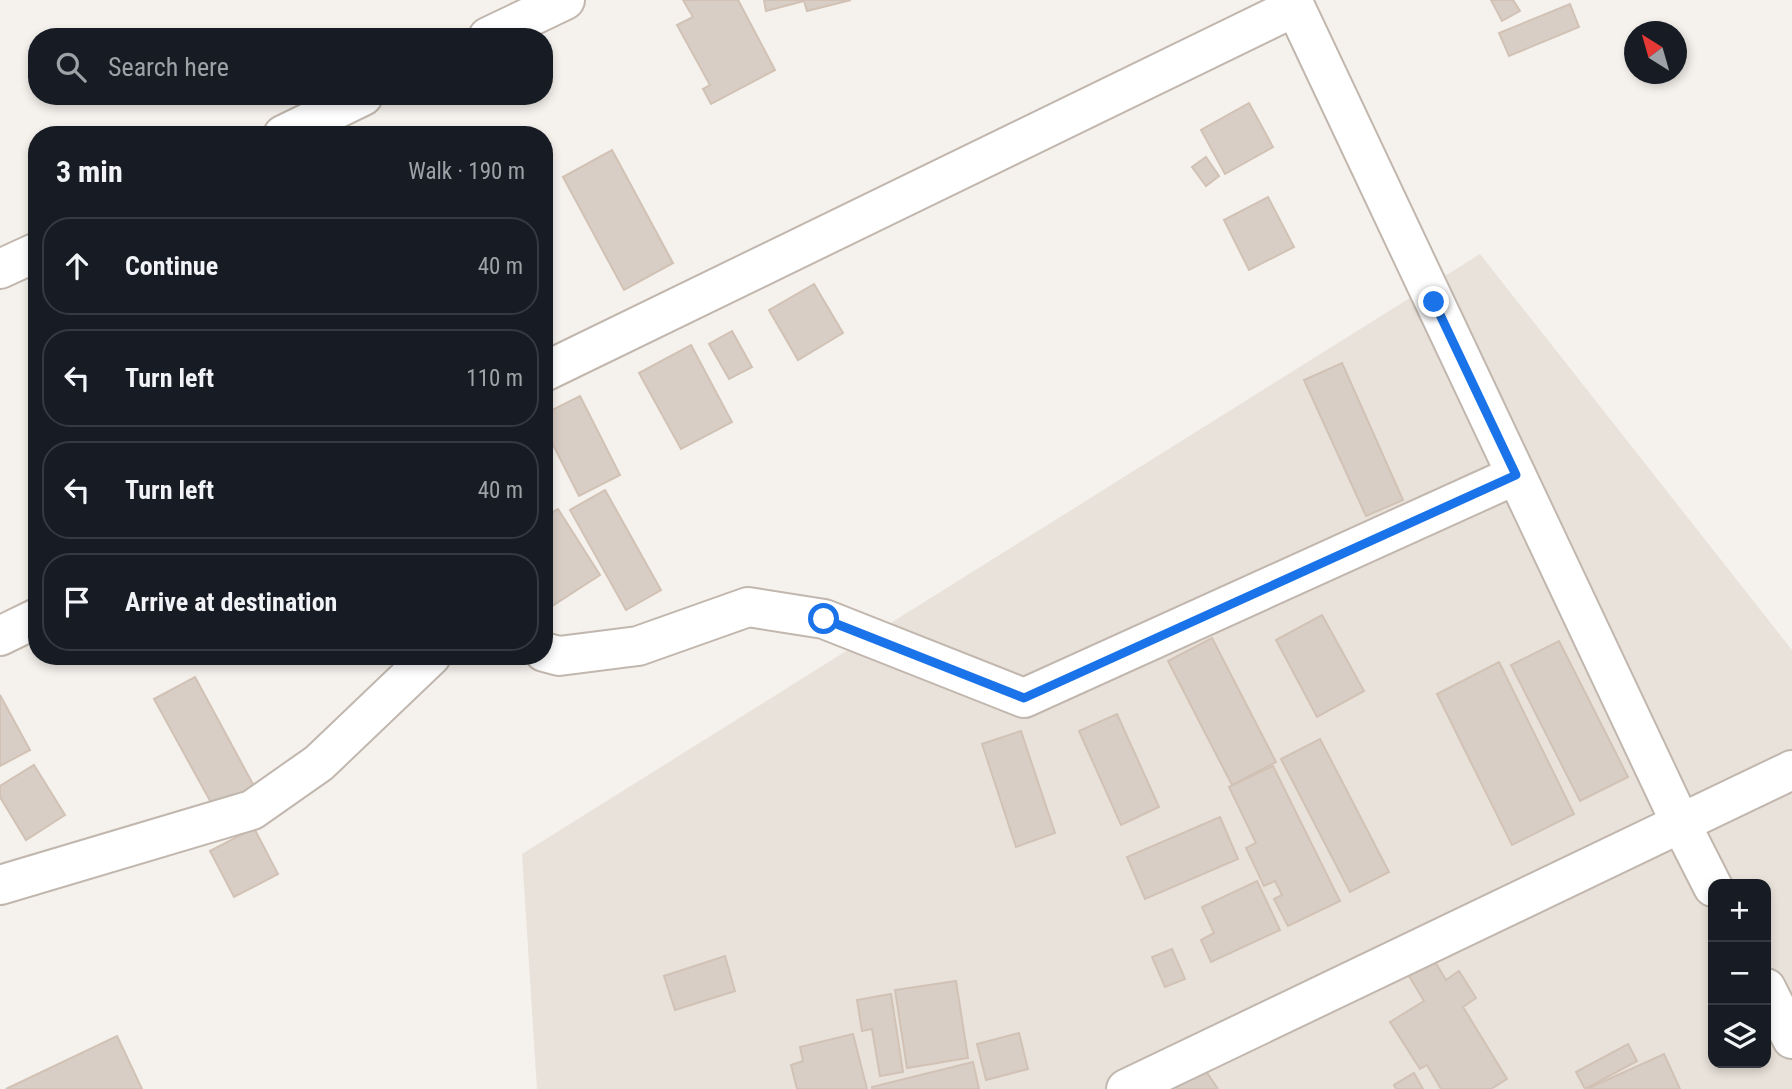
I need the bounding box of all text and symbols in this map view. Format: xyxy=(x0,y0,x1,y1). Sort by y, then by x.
north arrow xyxy=(1624,21,1687,84)
search box xyxy=(28,28,553,105)
icon: search xyxy=(52,48,90,86)
text: Search here xyxy=(108,52,229,82)
text: 3 min xyxy=(56,154,123,189)
text: Walk · 190 m xyxy=(408,158,525,185)
icon: ahead xyxy=(58,247,96,285)
text: Continue xyxy=(125,251,218,281)
text: 40 m xyxy=(478,253,523,280)
route end xyxy=(1418,286,1449,317)
icon: left xyxy=(58,359,96,397)
text: Turn left xyxy=(125,363,214,393)
text: 110 m xyxy=(466,365,523,392)
icon: left xyxy=(58,471,96,509)
text: Turn left xyxy=(125,475,214,505)
text: 40 m xyxy=(478,477,523,504)
icon: arrive xyxy=(58,583,96,621)
text: Arrive at destination xyxy=(125,587,337,617)
route start xyxy=(808,603,839,634)
map controls xyxy=(1708,879,1771,1068)
button: + xyxy=(1708,879,1771,942)
button: − xyxy=(1708,942,1771,1005)
button: layers xyxy=(1708,1005,1771,1068)

